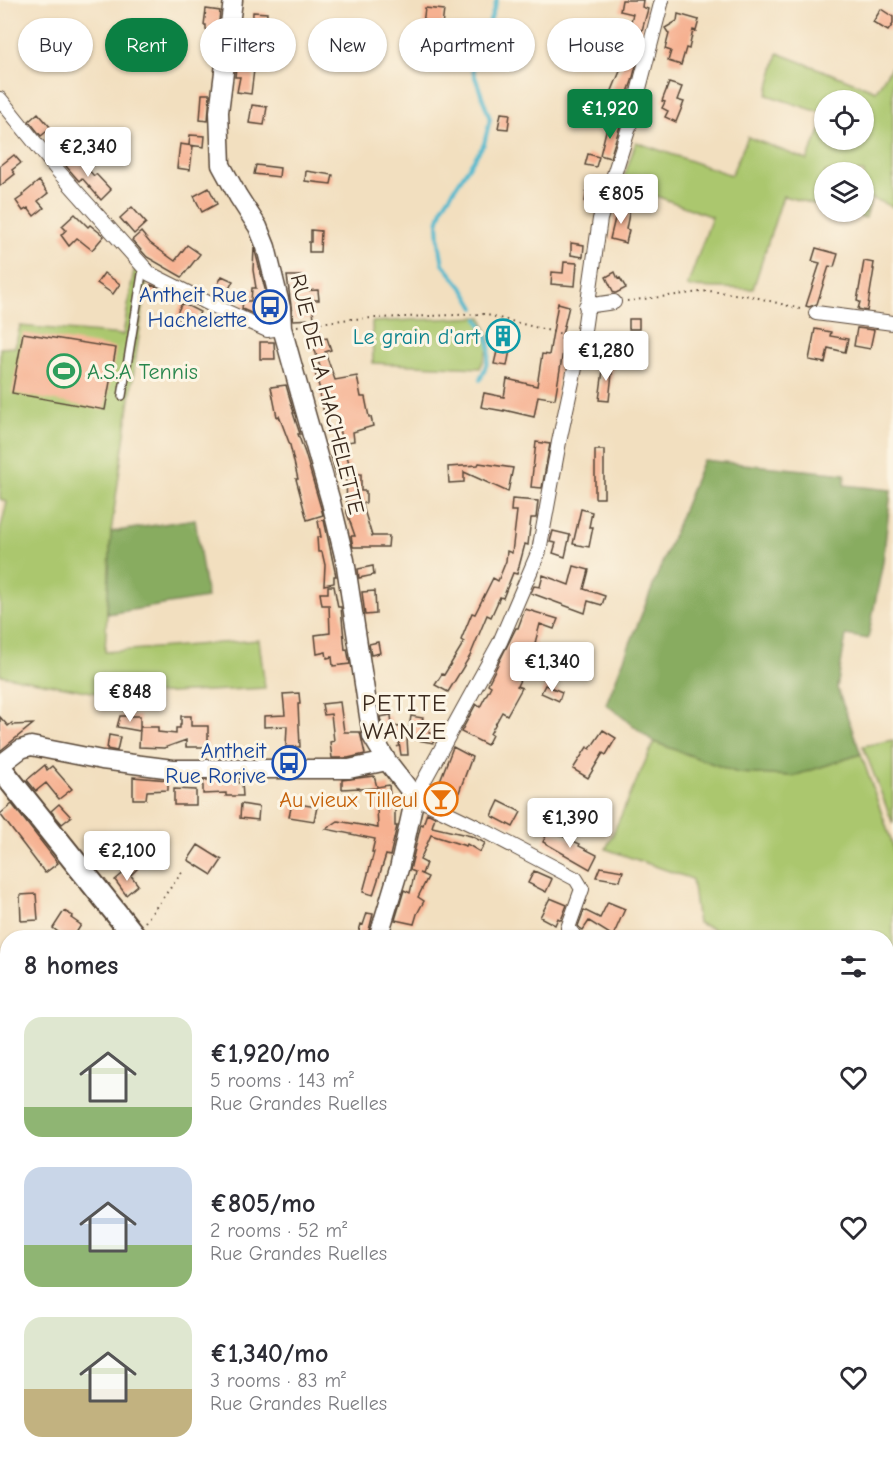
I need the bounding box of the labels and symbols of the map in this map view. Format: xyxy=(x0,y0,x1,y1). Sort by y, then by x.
pin: €1,920 xyxy=(561,89,659,140)
pin: €2,340 xyxy=(39,127,137,178)
pin: €805 xyxy=(585,174,657,225)
street label: RUE DE LA HACHELETTE xyxy=(285,271,369,517)
place label: Antheit Rue Hachelette xyxy=(139,282,247,333)
bus stop icon: Antheit Rue Hachelette xyxy=(252,289,288,325)
building icon: Le grain d'art xyxy=(485,318,521,354)
place label: Le grain d'art xyxy=(353,324,481,350)
pin: €1,280 xyxy=(557,331,655,382)
sports icon: A.S.A Tennis xyxy=(46,353,82,389)
place label: A.S.A Tennis xyxy=(87,359,198,385)
pin: €1,340 xyxy=(503,642,601,693)
pin: €848 xyxy=(94,672,166,723)
district label: PETITE WANZE xyxy=(362,689,448,745)
place label: Antheit Rue Rorive xyxy=(165,738,267,789)
bus stop icon: Antheit Rue Rorive xyxy=(271,745,307,781)
bar icon: Au vieux Tilleul xyxy=(423,781,459,817)
place label: Au vieux Tilleul xyxy=(279,787,418,813)
pin: €1,390 xyxy=(521,798,619,849)
pin: €2,100 xyxy=(78,831,176,882)

